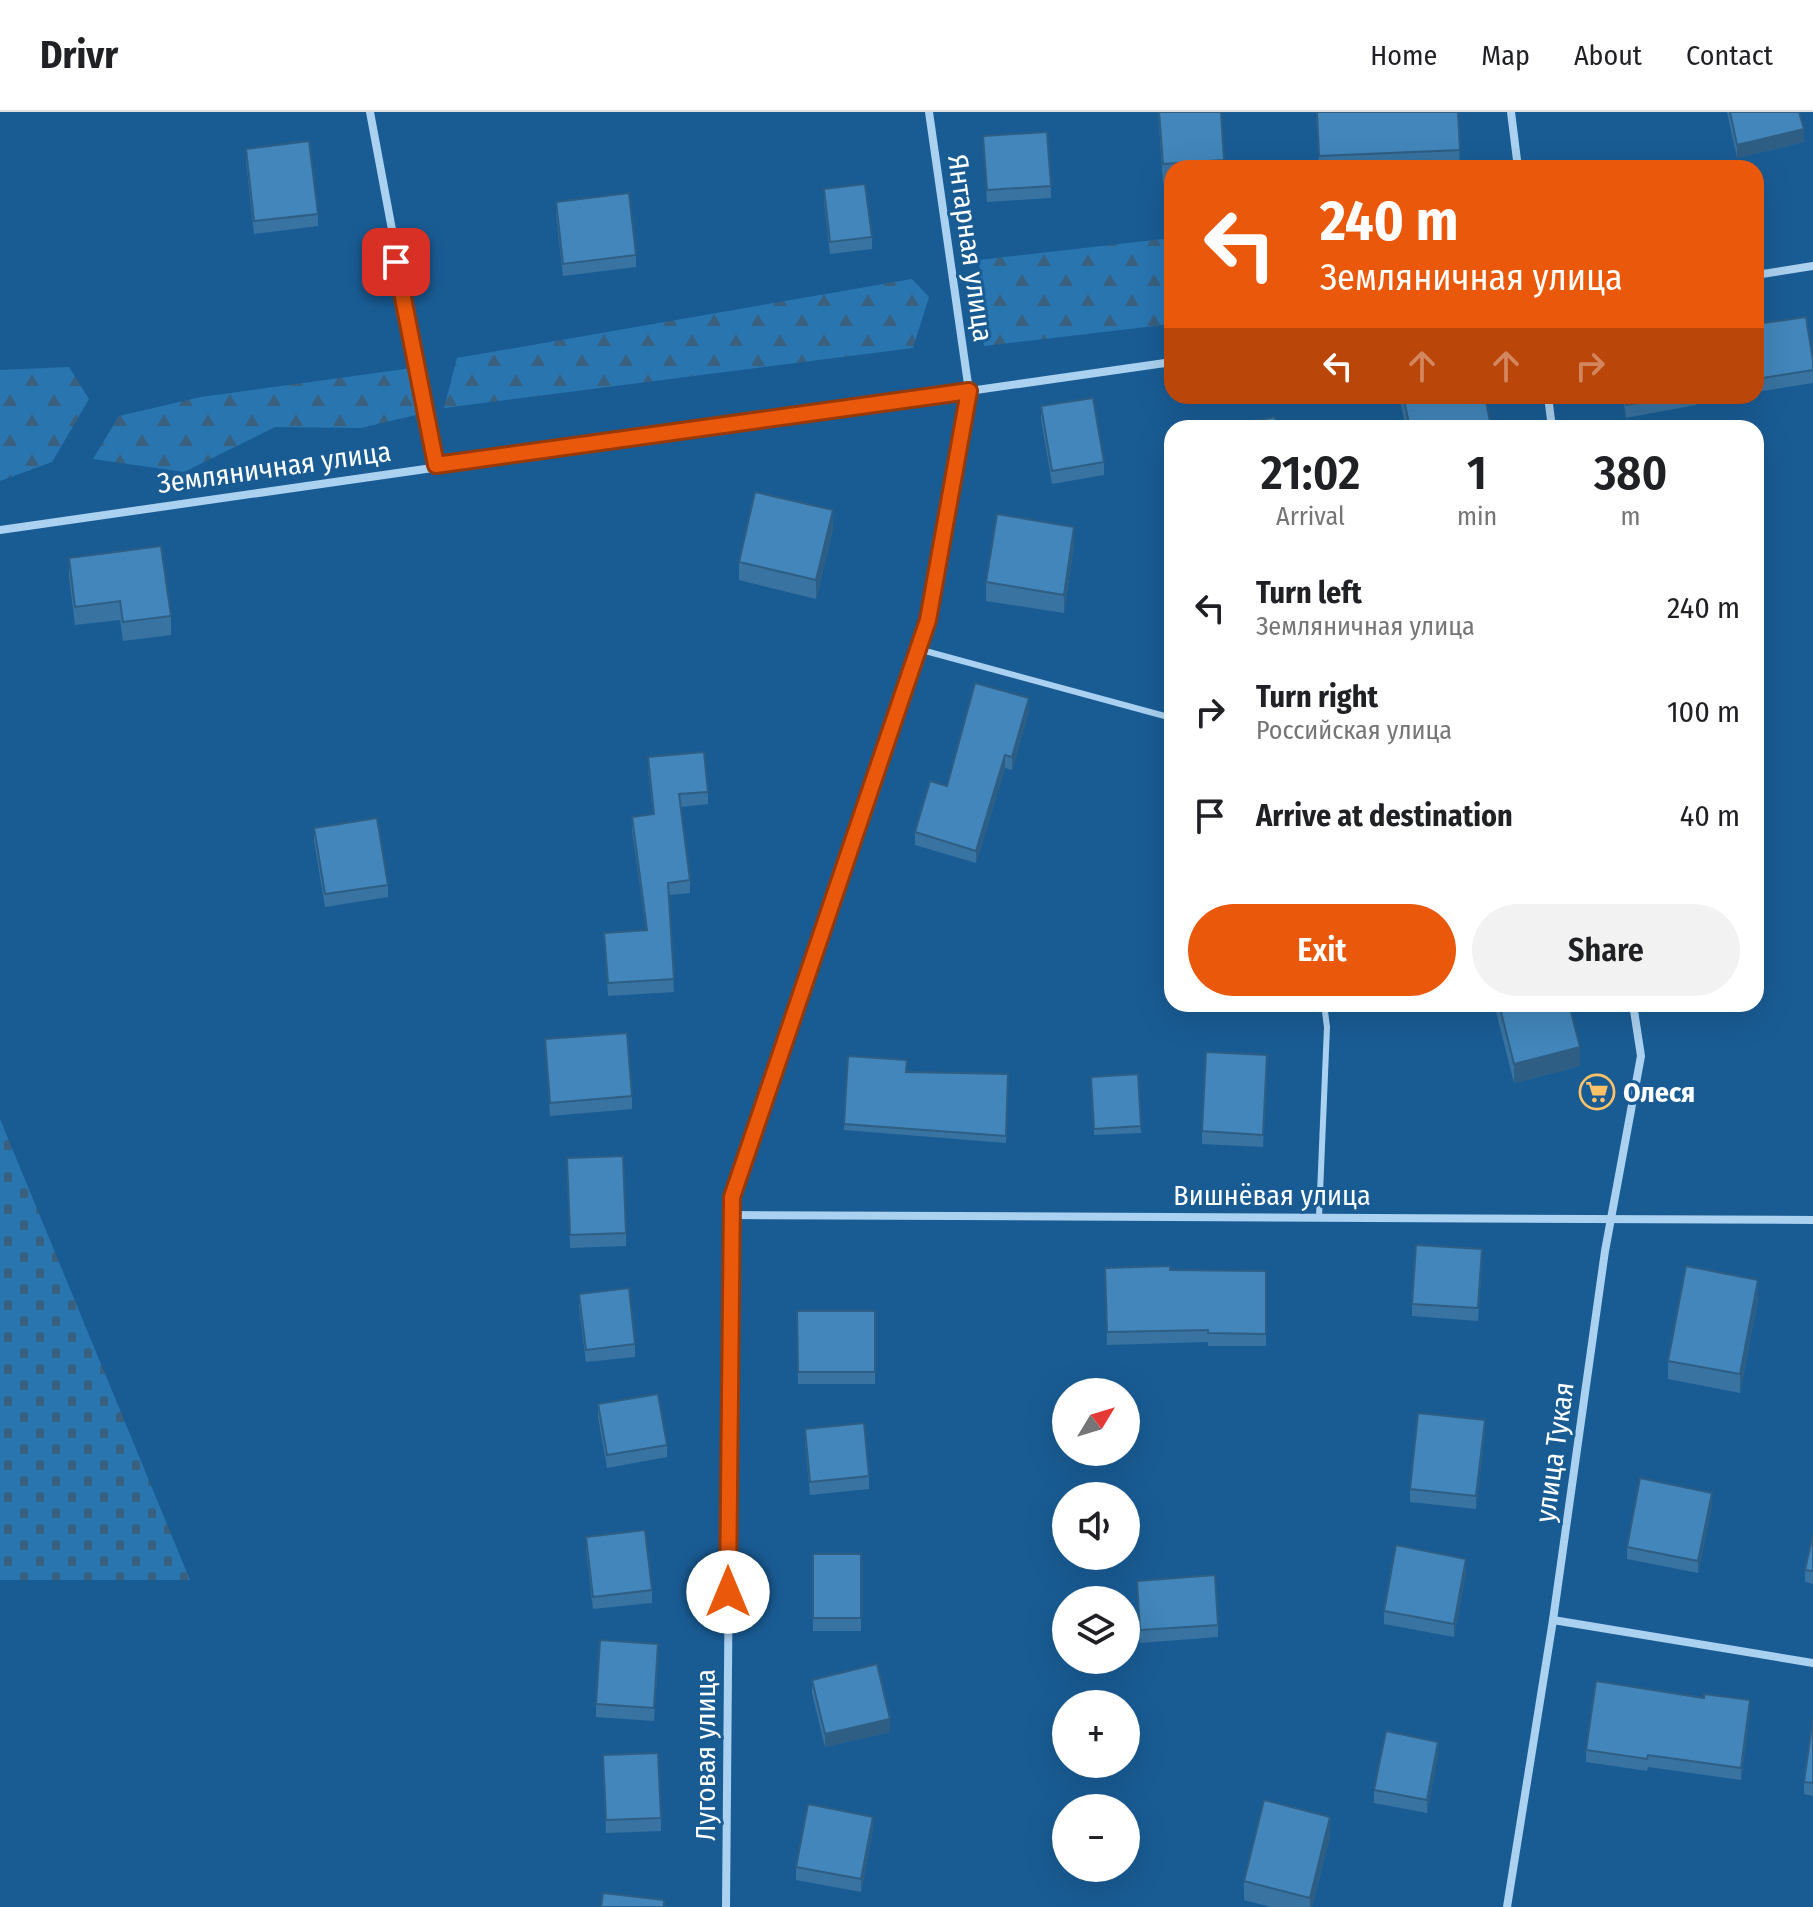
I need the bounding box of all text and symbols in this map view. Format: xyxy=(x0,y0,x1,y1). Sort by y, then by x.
text: Drivr xyxy=(40,32,118,78)
text: Home xyxy=(1370,39,1437,72)
text: Map xyxy=(1481,39,1530,72)
text: About xyxy=(1574,39,1642,72)
text: Contact xyxy=(1686,39,1773,72)
street label: Янтарная улица xyxy=(941,152,1000,344)
text: 240 m xyxy=(1320,188,1459,255)
icon: left xyxy=(1188,192,1292,296)
pin xyxy=(362,228,430,296)
icon: arrive xyxy=(374,240,418,284)
text: Земляничная улица xyxy=(1320,256,1623,300)
icon: left xyxy=(1316,344,1360,388)
icon: ahead xyxy=(1400,344,1444,388)
icon: ahead xyxy=(1484,344,1528,388)
icon: right xyxy=(1568,344,1612,388)
street label: Земляничная улица xyxy=(155,435,393,500)
text: 21:02 xyxy=(1261,444,1360,502)
text: 1 xyxy=(1467,444,1487,502)
text: 380 xyxy=(1594,444,1667,502)
text: Arrival xyxy=(1276,501,1345,532)
text: min xyxy=(1457,501,1497,532)
text: m xyxy=(1621,501,1641,532)
text: Turn left xyxy=(1256,575,1362,611)
icon: left xyxy=(1188,586,1232,630)
text: 240 m xyxy=(1667,590,1740,626)
text: Земляничная улица xyxy=(1256,611,1475,642)
text: Turn right xyxy=(1256,679,1378,715)
icon: right xyxy=(1188,690,1232,734)
text: 100 m xyxy=(1667,694,1740,730)
text: Российская улица xyxy=(1256,715,1452,746)
icon: arrive xyxy=(1188,794,1232,838)
text: Arrive at destination xyxy=(1256,798,1513,834)
text: 40 m xyxy=(1680,798,1740,834)
button: Exit xyxy=(1188,904,1456,996)
button: Share xyxy=(1472,904,1740,996)
supermarket icon: Олеся xyxy=(1578,1073,1616,1111)
place label: Олеся xyxy=(1623,1076,1695,1109)
street label: Вишнёвая улица xyxy=(1173,1179,1371,1212)
north arrow xyxy=(1052,1378,1140,1466)
map controls xyxy=(1052,1378,1140,1882)
street label: улица Тукая xyxy=(1528,1380,1581,1524)
button: sound xyxy=(1052,1482,1140,1570)
position arrow xyxy=(686,1550,770,1634)
button: layers xyxy=(1052,1586,1140,1674)
street label: Луговая улица xyxy=(689,1669,722,1841)
button: + xyxy=(1052,1690,1140,1778)
button: − xyxy=(1052,1794,1140,1882)

